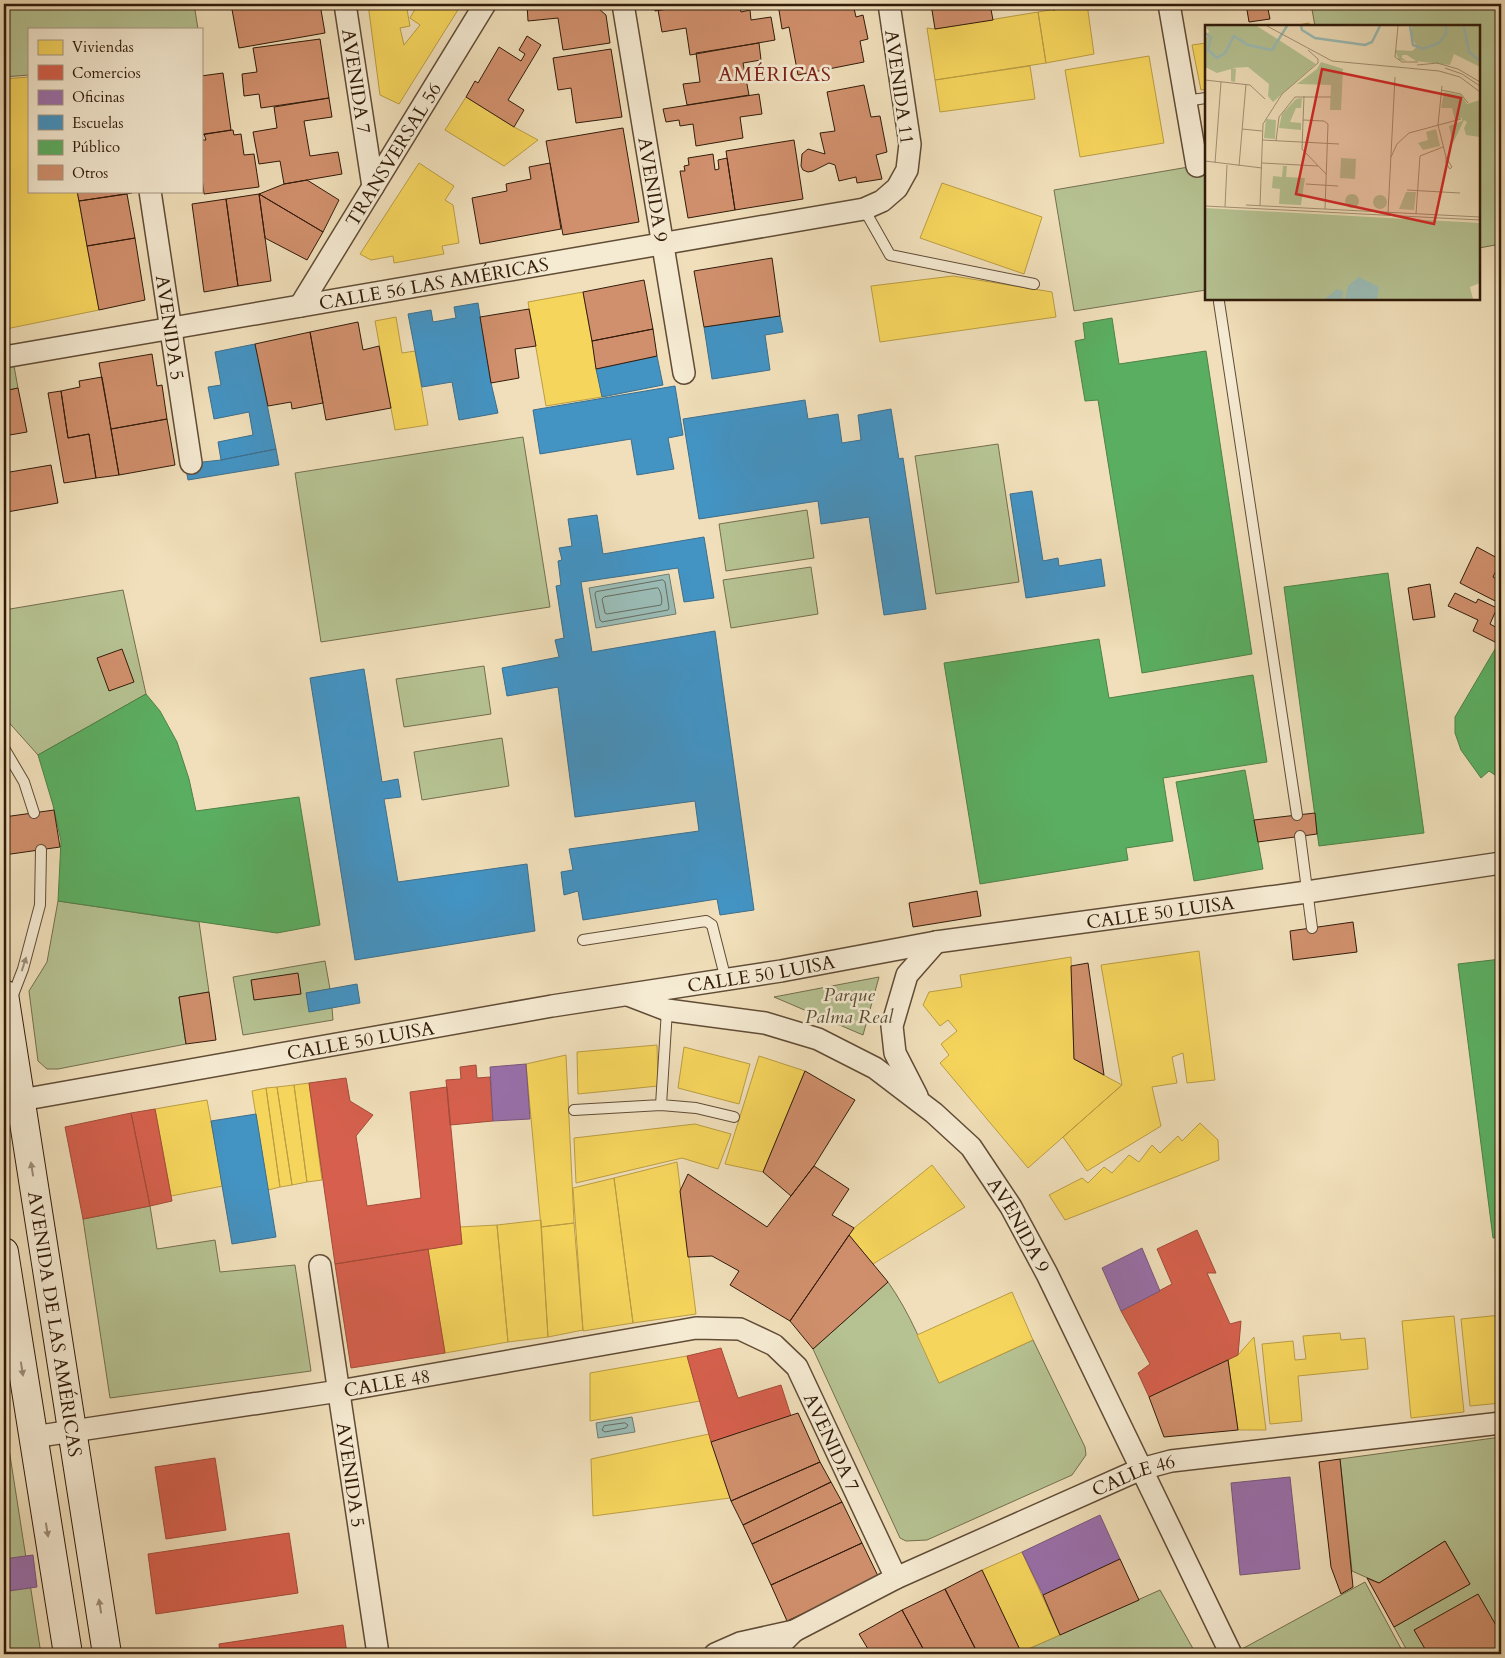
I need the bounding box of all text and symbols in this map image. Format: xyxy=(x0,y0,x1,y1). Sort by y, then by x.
inset map xyxy=(1205,25,1480,300)
street label: AVENIDA 7 xyxy=(335,27,377,136)
legend xyxy=(28,28,202,192)
street label: AVENIDA 11 xyxy=(878,28,920,146)
text: Viviendas xyxy=(72,37,134,57)
district label: AMÉRICAS xyxy=(718,61,832,88)
text: Comercios xyxy=(72,63,141,83)
street label: TRANSVERSAL 56 xyxy=(340,78,448,232)
text: Oficinas xyxy=(72,87,125,107)
text: Escuelas xyxy=(72,113,123,133)
street label: AVENIDA 9 xyxy=(631,135,674,244)
text: Público xyxy=(72,137,120,157)
text: Otros xyxy=(72,163,108,183)
street label: CALLE 56 LAS AMÉRICAS xyxy=(317,252,551,317)
street label: AVENIDA 5 xyxy=(149,273,190,382)
street label: CALLE 50 LUISA xyxy=(1085,890,1236,936)
street label: CALLE 50 LUISA xyxy=(686,949,837,999)
one-way arrow xyxy=(21,957,28,972)
park label: Parque Palma Real xyxy=(805,982,894,1030)
street label: CALLE 50 LUISA xyxy=(285,1015,437,1067)
one-way arrow xyxy=(27,1160,35,1176)
street label: AVENIDA 9 xyxy=(981,1173,1056,1278)
street label: AVENIDA DE LAS AMÉRICAS xyxy=(21,1190,88,1459)
one-way arrow xyxy=(18,1362,26,1378)
street label: CALLE 48 xyxy=(342,1363,432,1404)
street label: AVENIDA 7 xyxy=(797,1389,866,1496)
street label: AVENIDA 5 xyxy=(330,1421,371,1529)
street label: CALLE 46 xyxy=(1088,1448,1178,1503)
one-way arrow xyxy=(44,1522,52,1538)
one-way arrow xyxy=(95,1598,103,1614)

